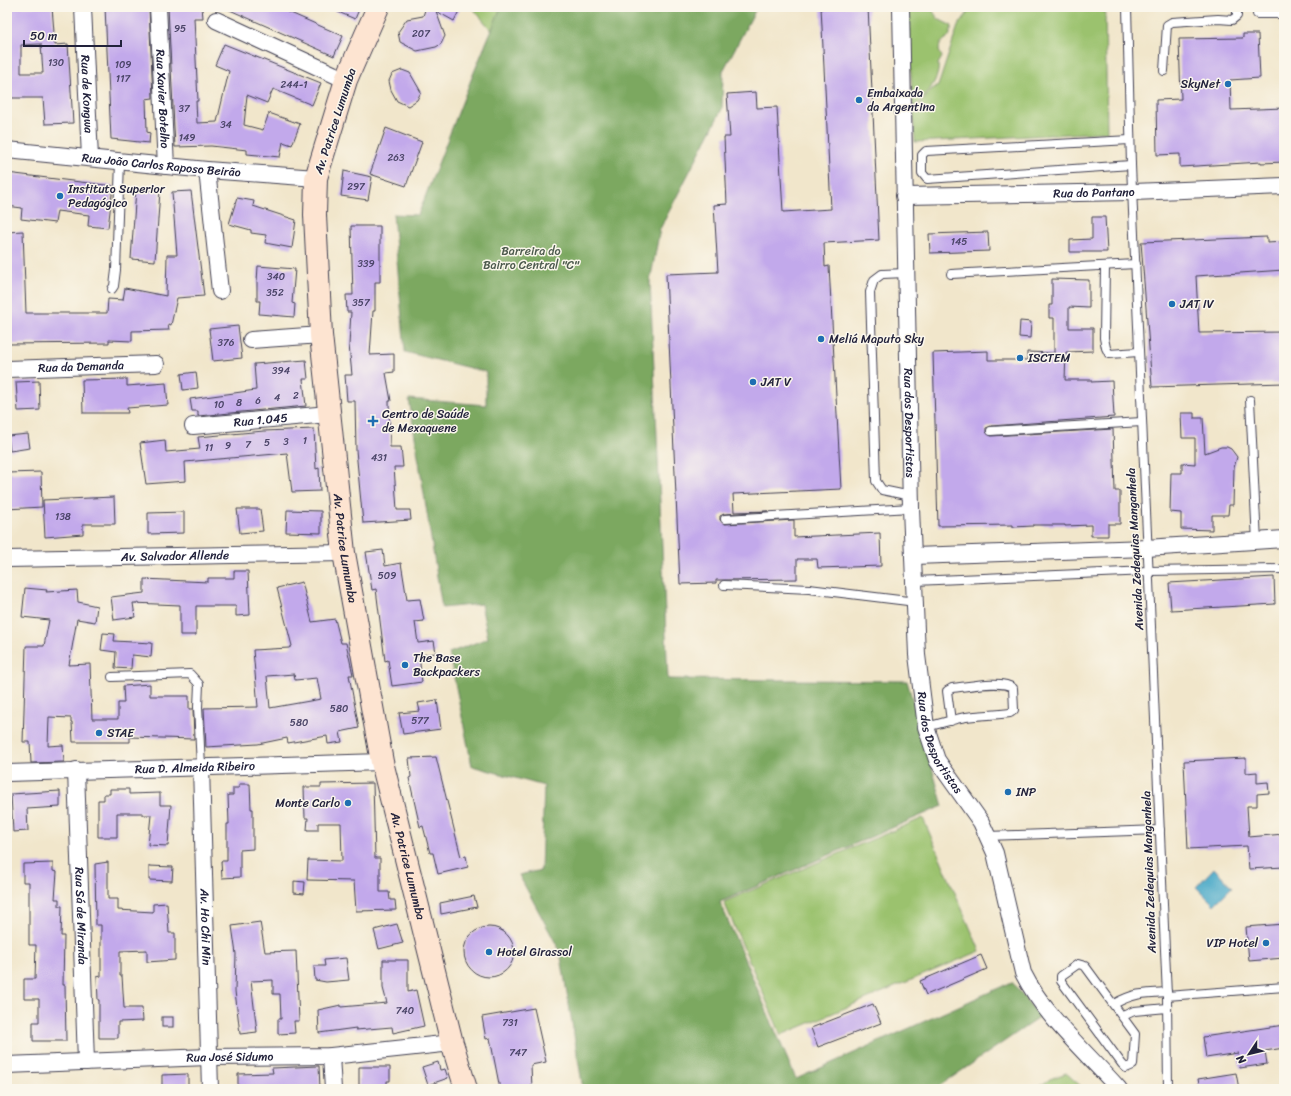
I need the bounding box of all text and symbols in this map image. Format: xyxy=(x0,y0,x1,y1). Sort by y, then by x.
house number: 95 xyxy=(174,20,186,38)
scale bar xyxy=(24,22,121,48)
text: 50 m xyxy=(30,25,57,47)
house number: 207 xyxy=(412,25,431,43)
street label: Rua Xavier Botelho xyxy=(149,49,176,149)
house number: 130 xyxy=(48,54,64,72)
street label: Rua de Kongwa xyxy=(74,54,100,135)
house number: 109 xyxy=(115,56,131,74)
street label: Av. Patrice Lumumba xyxy=(307,65,363,178)
house number: 117 xyxy=(116,70,131,88)
place label: SkyNet xyxy=(1180,73,1221,95)
house number: 244-1 xyxy=(280,76,308,94)
marker: SkyNet xyxy=(1223,79,1233,89)
place label: Embaixada da Argentina xyxy=(867,82,935,118)
marker: Embaixada da Argentina xyxy=(854,95,864,105)
house number: 37 xyxy=(178,100,191,118)
house number: 34 xyxy=(220,116,232,134)
house number: 149 xyxy=(179,129,195,147)
street label: Rua João Carlos Raposo Beirão xyxy=(81,147,242,183)
house number: 263 xyxy=(388,149,405,167)
place label: Instituto Superior Pedagógico xyxy=(67,178,166,214)
house number: 297 xyxy=(347,178,366,196)
street label: Rua do Pantano xyxy=(1053,181,1135,204)
marker: Instituto Superior Pedagógico xyxy=(55,191,65,201)
house number: 145 xyxy=(951,233,967,251)
park label: Barreira do Bairro Central "C" xyxy=(483,240,580,276)
house number: 339 xyxy=(357,255,375,273)
house number: 340 xyxy=(267,268,285,286)
house number: 352 xyxy=(266,284,284,302)
place label: JAT IV xyxy=(1179,293,1215,315)
house number: 357 xyxy=(352,294,371,312)
marker: JAT IV xyxy=(1167,299,1177,309)
place label: Meliá Maputo Sky xyxy=(829,328,925,350)
house number: 376 xyxy=(218,334,235,352)
marker: Meliá Maputo Sky xyxy=(816,334,826,344)
place label: ISCTEM xyxy=(1027,347,1070,369)
marker: ISCTEM xyxy=(1015,353,1025,363)
street label: Rua da Demanda xyxy=(38,354,124,379)
house number: 394 xyxy=(272,362,290,380)
street label: Rua dos Desportistas xyxy=(897,368,921,478)
place label: JAT V xyxy=(760,371,792,393)
marker: JAT V xyxy=(748,377,758,387)
house number: 2 xyxy=(293,387,299,405)
house number: 4 xyxy=(274,389,280,407)
house number: 6 xyxy=(255,392,261,410)
house number: 8 xyxy=(236,394,242,412)
house number: 10 xyxy=(214,396,224,414)
place label: Centro de Saúde de Mexaquene xyxy=(382,403,469,439)
street label: Rua 1.045 xyxy=(233,407,289,433)
marker: Centro de Saúde de Mexaquene xyxy=(367,415,379,427)
house number: 1 xyxy=(303,432,307,450)
house number: 3 xyxy=(283,433,289,451)
house number: 5 xyxy=(264,434,270,452)
house number: 7 xyxy=(245,436,252,454)
house number: 9 xyxy=(225,437,231,455)
house number: 11 xyxy=(205,439,213,457)
house number: 431 xyxy=(371,449,387,467)
street label: Avenida Zedequias Manganhela xyxy=(1120,467,1150,632)
street label: Av. Patrice Lumumba xyxy=(327,491,364,605)
house number: 138 xyxy=(55,508,71,526)
street label: Av. Salvador Allende xyxy=(120,544,229,568)
house number: 509 xyxy=(378,567,396,585)
place label: The Base Backpackers xyxy=(413,647,480,683)
marker: The Base Backpackers xyxy=(400,660,410,670)
street label: Rua dos Desportistas xyxy=(911,690,969,798)
house number: 580 xyxy=(330,700,348,718)
house number: 577 xyxy=(411,712,430,730)
house number: 580 xyxy=(290,714,308,732)
place label: STAE xyxy=(107,722,135,744)
marker: STAE xyxy=(94,728,104,738)
street label: Rua D. Almeida Ribeiro xyxy=(135,755,255,780)
place label: INP xyxy=(1015,781,1036,803)
marker: INP xyxy=(1003,787,1013,797)
street label: Avenida Zedequias Manganhela xyxy=(1135,790,1163,955)
place label: Monte Carlo xyxy=(275,792,340,814)
marker: Monte Carlo xyxy=(343,798,353,808)
street label: Av. Patrice Lumumba xyxy=(384,809,432,922)
street label: Rua Sá de Miranda xyxy=(68,867,94,965)
street label: Av. Ho Chi Min xyxy=(193,887,218,966)
place label: VIP Hotel xyxy=(1207,932,1259,954)
marker: VIP Hotel xyxy=(1261,938,1271,948)
place label: Hotel Girassol xyxy=(497,941,572,963)
marker: Hotel Girassol xyxy=(484,947,494,957)
house number: 740 xyxy=(396,1002,414,1020)
house number: 731 xyxy=(502,1014,518,1032)
north arrow xyxy=(1229,1034,1269,1074)
house number: 747 xyxy=(509,1044,528,1062)
street label: Rua José Sidumo xyxy=(186,1045,273,1069)
text: N xyxy=(1231,1051,1252,1069)

